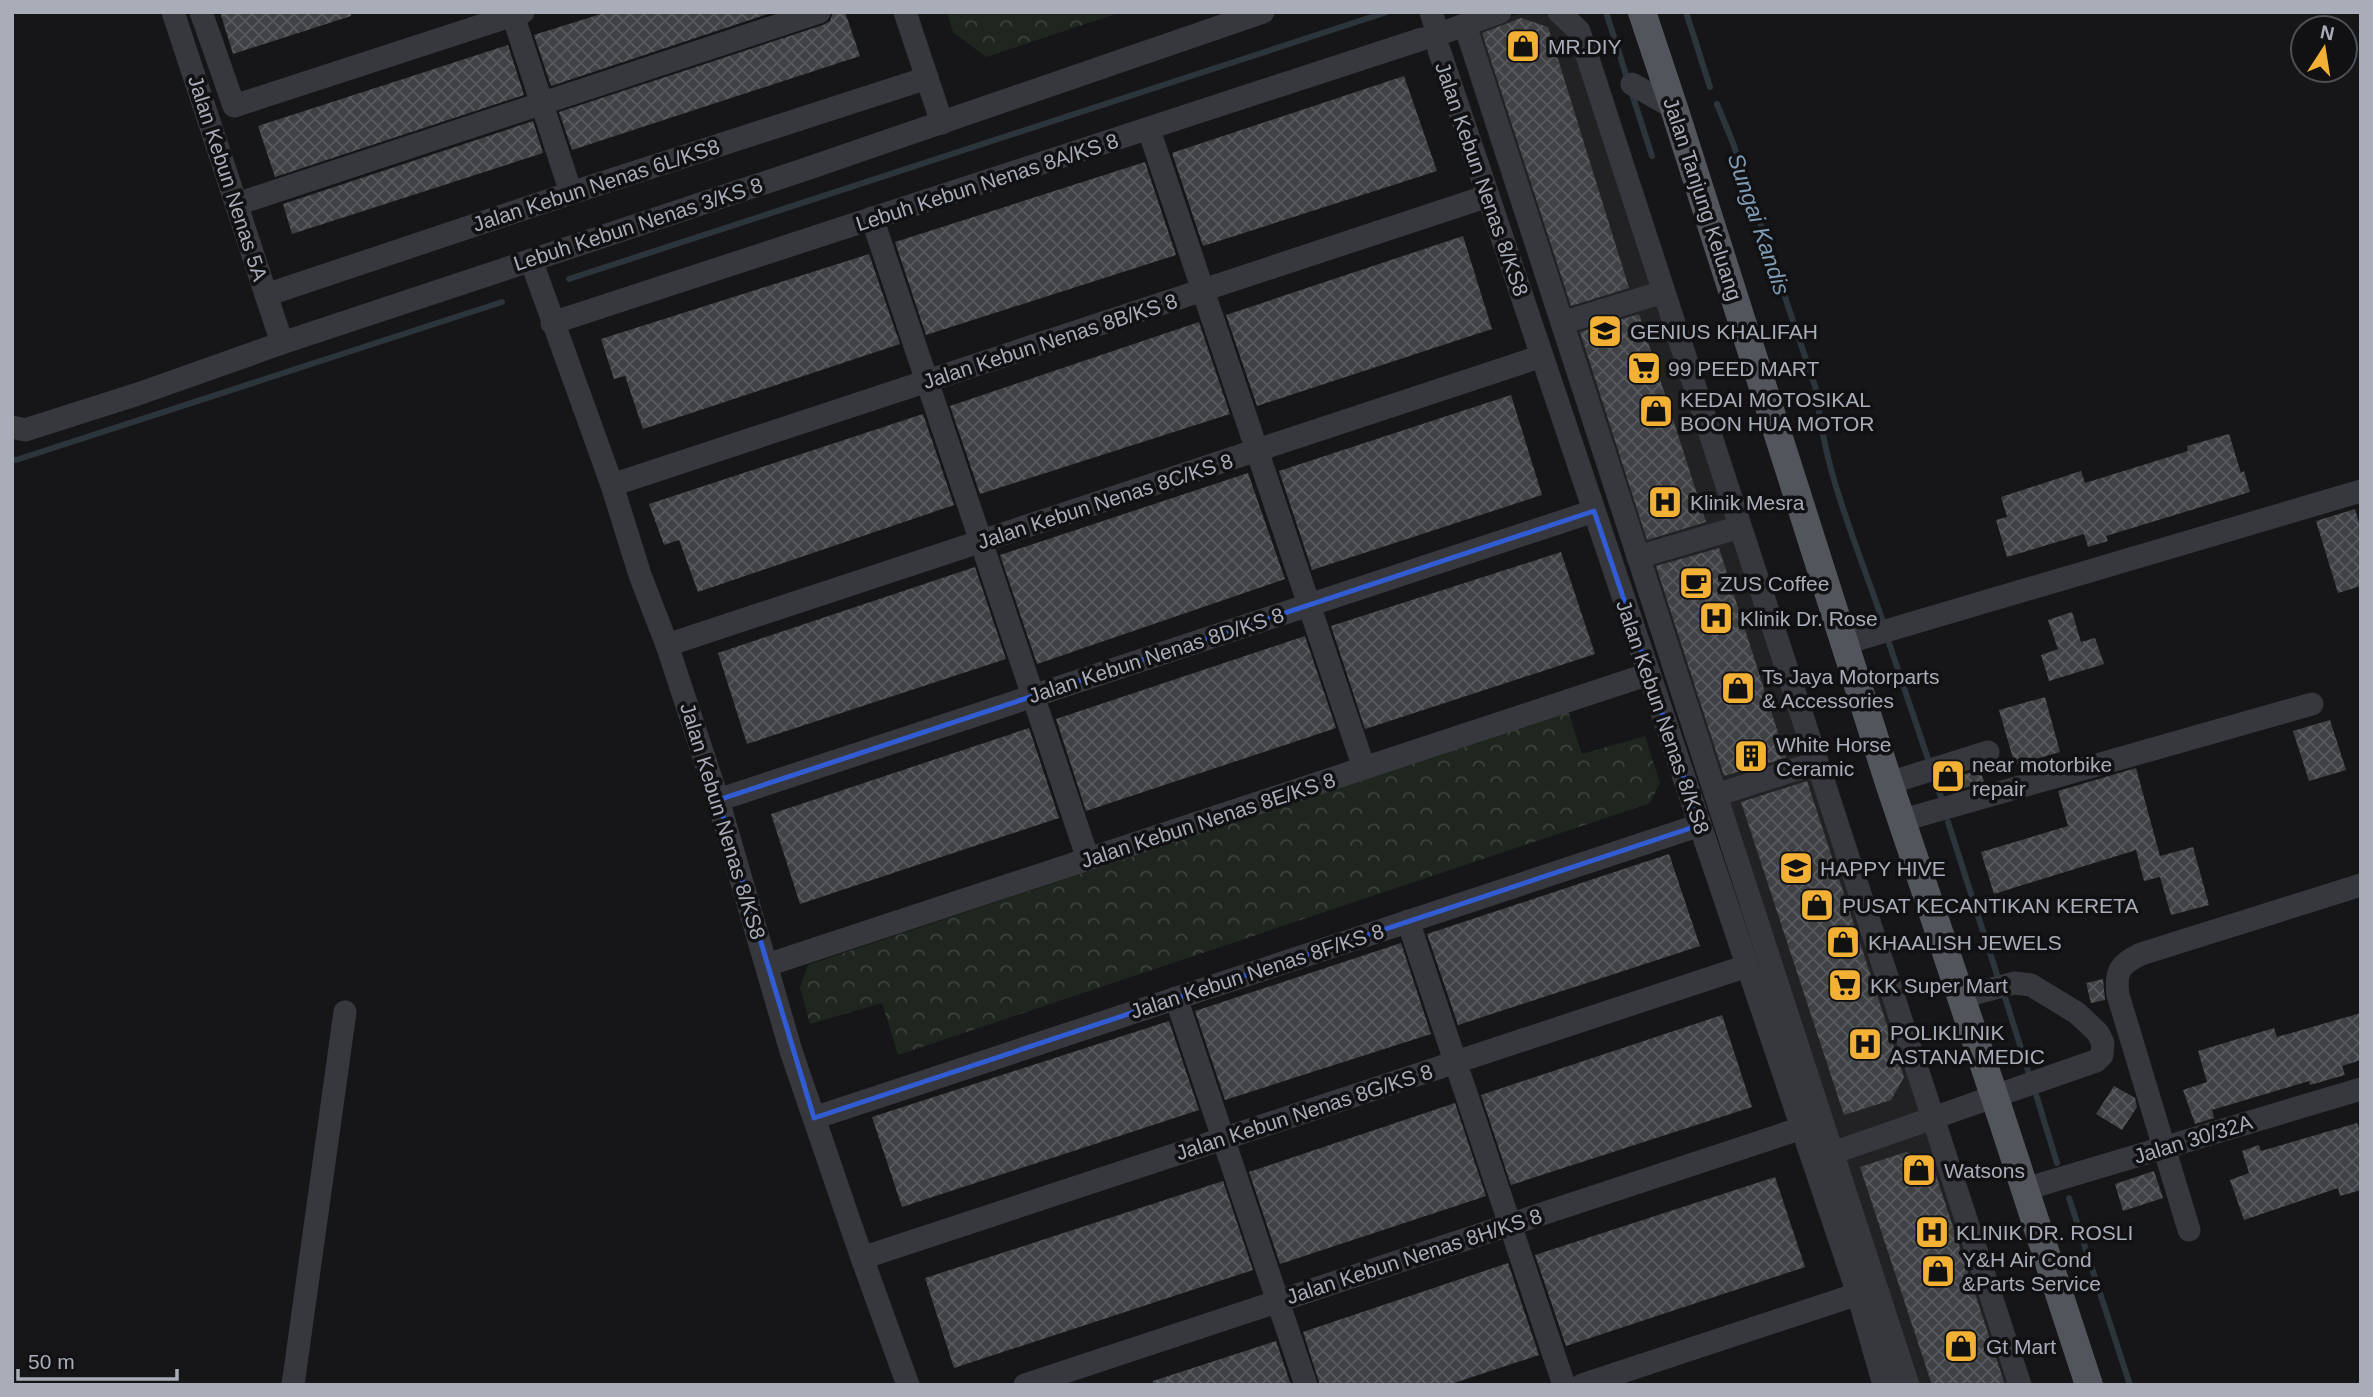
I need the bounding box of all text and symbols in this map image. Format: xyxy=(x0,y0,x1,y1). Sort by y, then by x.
north arrow xyxy=(2289,14,2359,84)
text: N xyxy=(2319,21,2336,45)
shop icon: MR.DIY xyxy=(1504,27,1542,65)
place label: MR.DIY xyxy=(1548,35,1622,58)
street label: Jalan Kebun Nenas 8/KS8 xyxy=(1431,59,1533,299)
street label: Jalan Kebun Nenas 5A xyxy=(184,72,272,284)
street label: Jalan Tanjung Keluang xyxy=(1659,95,1747,303)
street label: Lebuh Kebun Nenas 8A/KS 8 xyxy=(853,129,1121,235)
street label: Jalan Kebun Nenas 6L/KS8 xyxy=(470,134,722,236)
water label: Sungai Kandis xyxy=(1723,150,1796,299)
street label: Lebuh Kebun Nenas 3/KS 8 xyxy=(511,173,765,275)
street label: Jalan Kebun Nenas 8B/KS 8 xyxy=(920,289,1180,393)
school or university icon: GENIUS KHALIFAH xyxy=(1586,312,1624,350)
place label: GENIUS KHALIFAH xyxy=(1630,320,1818,343)
supermarket icon: 99 PEED MART xyxy=(1625,349,1663,387)
place label: 99 PEED MART xyxy=(1668,357,1819,380)
place label: KEDAI MOTOSIKAL BOON HUA MOTOR xyxy=(1680,388,1874,435)
shop icon: KEDAI MOTOSIKAL BOON HUA MOTOR xyxy=(1637,392,1675,430)
street label: Jalan Kebun Nenas 8C/KS 8 xyxy=(974,449,1236,553)
hospital icon: Klinik Mesra xyxy=(1646,483,1684,521)
place label: Klinik Mesra xyxy=(1690,491,1805,514)
cafe icon: ZUS Coffee xyxy=(1677,564,1715,602)
place label: ZUS Coffee xyxy=(1720,572,1829,595)
street label: Jalan Kebun Nenas 8/KS8 xyxy=(1612,597,1714,837)
hospital icon: Klinik Dr. Rose xyxy=(1697,599,1735,637)
street label: Jalan Kebun Nenas 8D/KS 8 xyxy=(1025,603,1287,707)
place label: Klinik Dr. Rose xyxy=(1740,607,1878,630)
place label: Ts Jaya Motorparts & Accessories xyxy=(1762,665,1939,712)
shop icon: Ts Jaya Motorparts & Accessories xyxy=(1719,669,1757,707)
street label: Jalan Kebun Nenas 8/KS8 xyxy=(676,700,770,942)
place label: White Horse Ceramic xyxy=(1776,733,1892,780)
building icon: White Horse Ceramic xyxy=(1732,737,1770,775)
place label: near motorbike repair xyxy=(1972,753,2112,800)
shop icon: near motorbike repair xyxy=(1929,757,1967,795)
street label: Jalan Kebun Nenas 8E/KS 8 xyxy=(1078,768,1338,872)
school or university icon: HAPPY HIVE xyxy=(1777,849,1815,887)
place label: HAPPY HIVE xyxy=(1820,857,1946,880)
shop icon: PUSAT KECANTIKAN KERETA xyxy=(1798,886,1836,924)
place label: PUSAT KECANTIKAN KERETA xyxy=(1842,894,2138,917)
street label: Jalan Kebun Nenas 8F/KS 8 xyxy=(1127,919,1387,1023)
shop icon: KHAALISH JEWELS xyxy=(1824,923,1862,961)
place label: KHAALISH JEWELS xyxy=(1868,931,2062,954)
supermarket icon: KK Super Mart xyxy=(1826,966,1864,1004)
place label: KK Super Mart xyxy=(1870,974,2008,997)
place label: POLIKLINIK ASTANA MEDIC xyxy=(1890,1021,2045,1068)
hospital icon: POLIKLINIK ASTANA MEDIC xyxy=(1846,1025,1884,1063)
street label: Jalan Kebun Nenas 8G/KS 8 xyxy=(1173,1060,1435,1164)
street label: Jalan 30/32A xyxy=(2131,1110,2255,1168)
shop icon: Watsons xyxy=(1900,1151,1938,1189)
place label: Watsons xyxy=(1944,1159,2025,1182)
street label: Jalan Kebun Nenas 8H/KS 8 xyxy=(1283,1204,1545,1308)
hospital icon: KLINIK DR. ROSLI xyxy=(1913,1213,1951,1251)
place label: KLINIK DR. ROSLI xyxy=(1956,1221,2133,1244)
place label: Y&H Air Cond &Parts Service xyxy=(1962,1248,2101,1295)
shop icon: Y&H Air Cond &Parts Service xyxy=(1919,1252,1957,1290)
shop icon: Gt Mart xyxy=(1942,1327,1980,1365)
place label: Gt Mart xyxy=(1986,1335,2056,1358)
scale bar xyxy=(18,1338,177,1382)
text: 50 m xyxy=(28,1350,75,1373)

